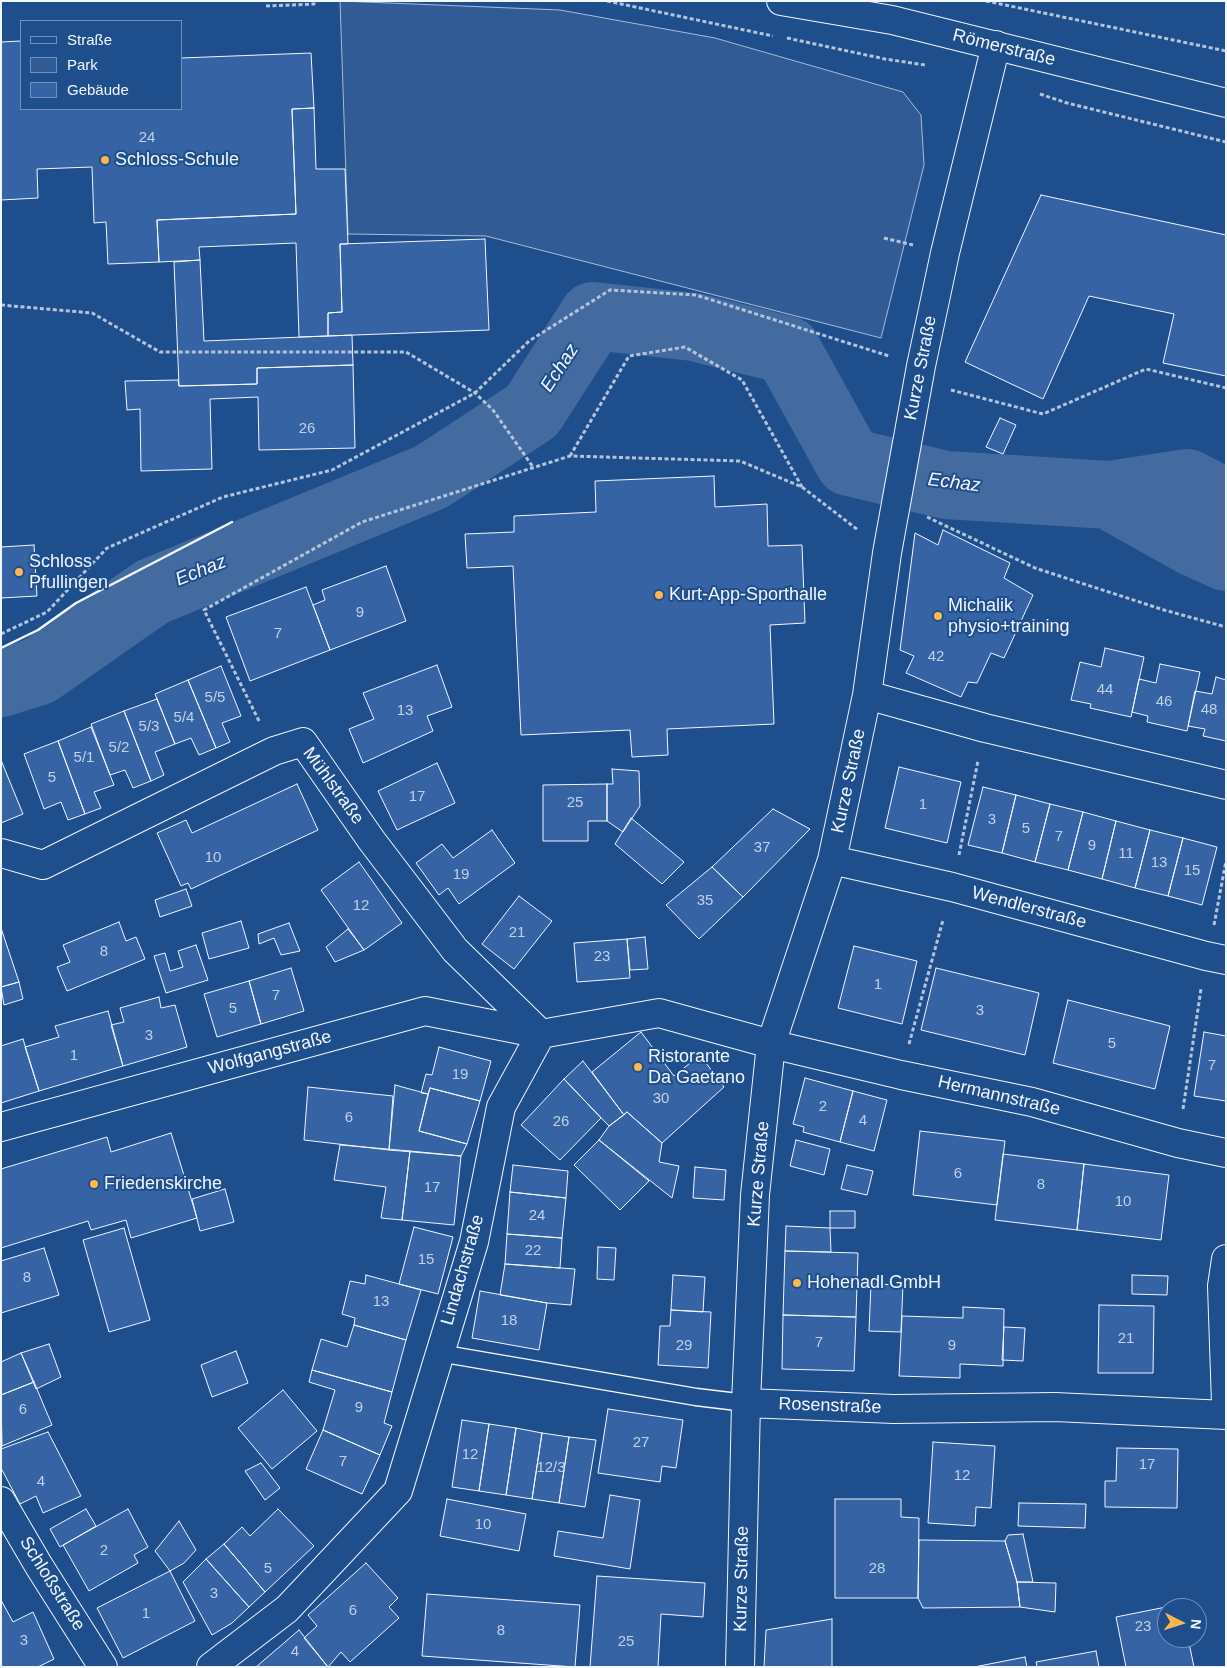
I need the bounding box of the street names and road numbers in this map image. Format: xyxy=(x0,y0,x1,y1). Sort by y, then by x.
street label: Römerstraße xyxy=(950,25,1058,71)
street label: Kurze Straße xyxy=(900,314,942,422)
street label: Kurze Straße xyxy=(827,727,871,835)
street label: Mühlstraße xyxy=(298,743,368,829)
street label: Wendlerstraße xyxy=(969,882,1089,934)
street label: Wolfgangstraße xyxy=(206,1026,334,1080)
street label: Hermannstraße xyxy=(936,1071,1062,1121)
street label: Kurze Straße xyxy=(744,1120,774,1228)
street label: Lindachstraße xyxy=(437,1212,489,1328)
street label: Rosenstraße xyxy=(778,1393,882,1419)
street label: Kurze Straße xyxy=(730,1526,754,1632)
street label: Schloßstraße xyxy=(14,1533,90,1635)

